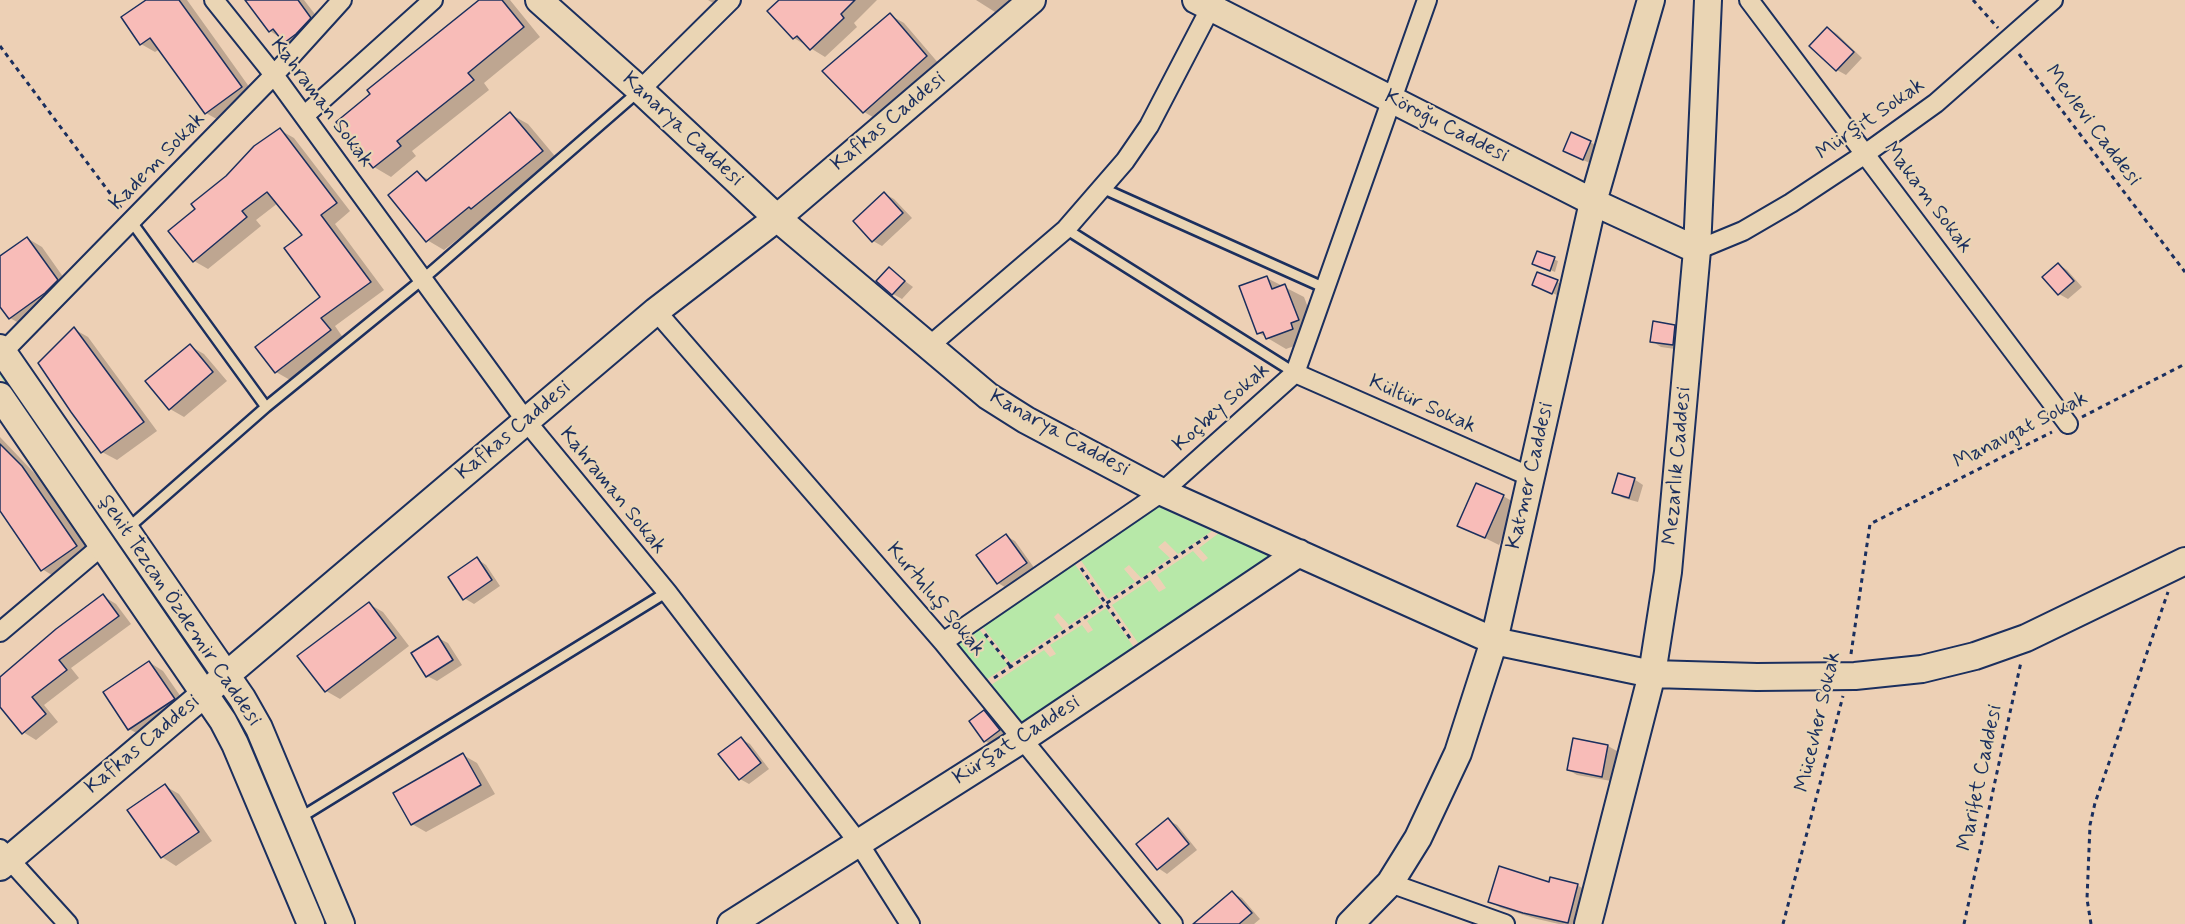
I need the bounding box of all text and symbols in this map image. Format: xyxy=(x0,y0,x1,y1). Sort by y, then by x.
street label: Kahraman Sokak xyxy=(264,33,378,173)
street label: Mevlevi Caddesi xyxy=(2038,61,2146,191)
street label: Kanarya Caddesi xyxy=(616,67,748,193)
street label: Kafkas Caddesi xyxy=(827,67,951,177)
street label: Mürşit Sokak xyxy=(1812,73,1930,167)
street label: Köroğu Caddesi xyxy=(1380,85,1512,169)
street label: Kadem Sokak xyxy=(105,107,211,217)
street label: Makam Sokak xyxy=(1877,137,1977,259)
street label: Koçbey Sokak xyxy=(1168,358,1276,458)
street label: Kültür Sokak xyxy=(1364,370,1480,440)
street label: Kafkas Caddesi xyxy=(452,376,576,486)
street label: Kanarya Caddesi xyxy=(984,385,1134,483)
street label: Mezarlık Caddesi xyxy=(1659,386,1697,546)
street label: Manavgat Sokak xyxy=(1950,386,2092,476)
street label: Katmer Caddesi xyxy=(1502,400,1560,552)
street label: Kahraman Sokak xyxy=(553,423,671,559)
street label: Şehit Tezcan Özdemir Caddesi xyxy=(92,490,266,732)
street label: Kurtuluş Sokak xyxy=(880,538,990,662)
street label: Mücevher Sokak xyxy=(1791,649,1847,795)
street label: Kafkas Caddesi xyxy=(81,690,205,800)
street label: Kürşat Caddesi xyxy=(949,691,1085,791)
street label: Marifet Caddesi xyxy=(1953,703,2009,853)

